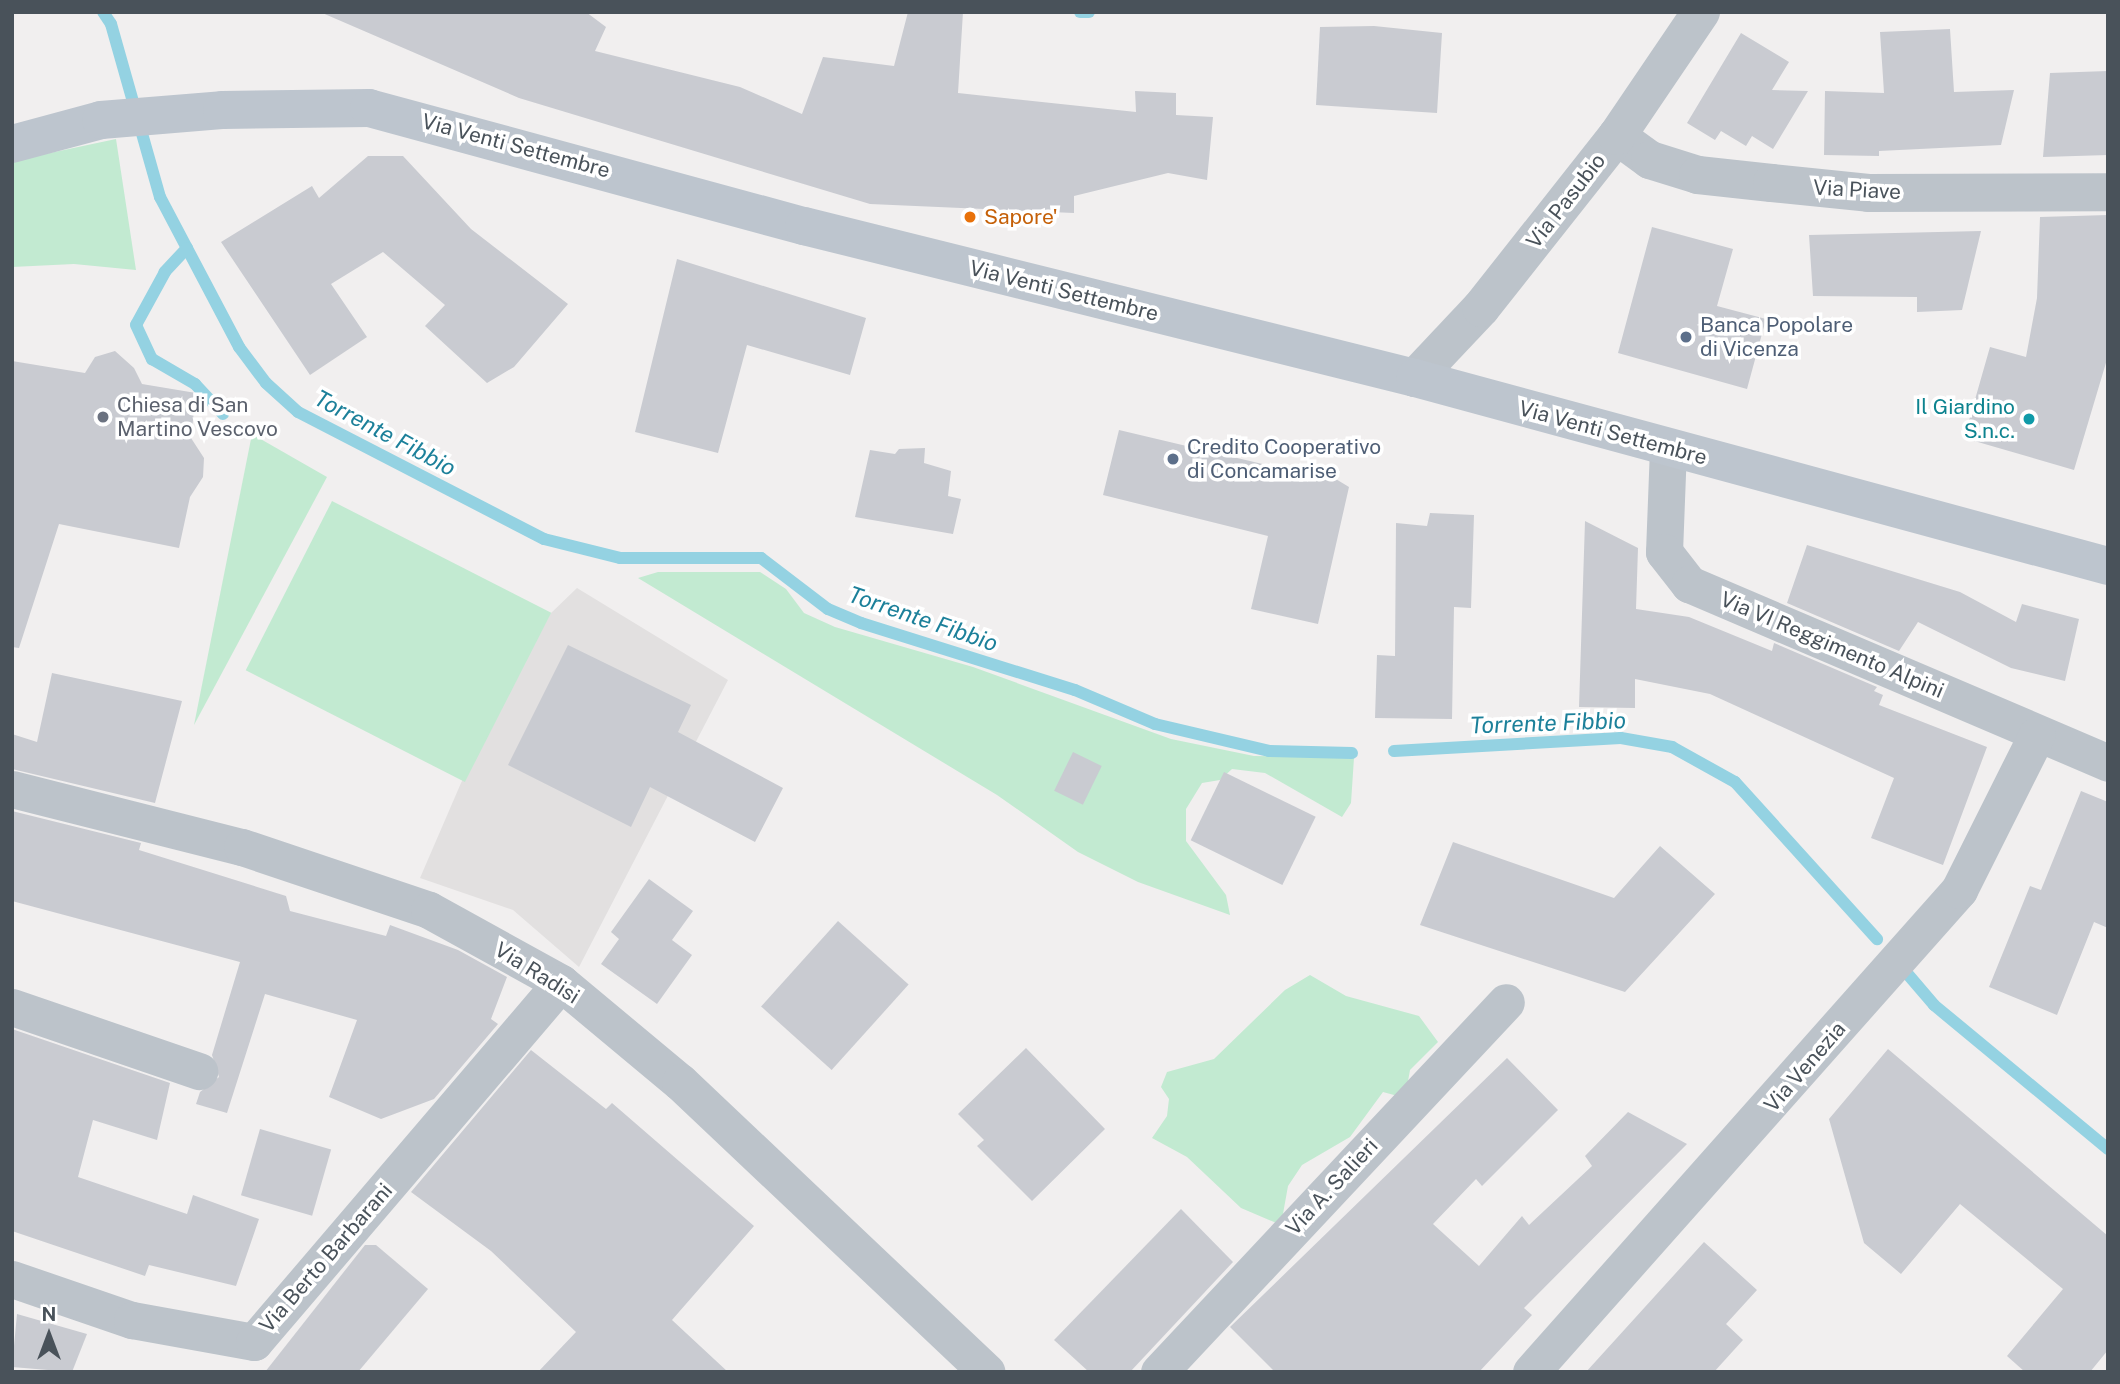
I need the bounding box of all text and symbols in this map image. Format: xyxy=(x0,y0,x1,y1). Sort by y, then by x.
street label: Via Venti Settembre xyxy=(419,109,613,183)
street label: Via Pasubio xyxy=(1521,149,1611,253)
street label: Via Piave xyxy=(1812,175,1902,205)
place label: Sapore' xyxy=(984,204,1058,230)
marker: Sapore' xyxy=(962,209,978,225)
street label: Via Venti Settembre xyxy=(967,255,1161,327)
place label: Banca Popolare di Vicenza xyxy=(1700,312,1853,362)
marker: Banca Popolare di Vicenza xyxy=(1678,329,1694,345)
water label: Torrente Fibbio xyxy=(310,384,460,482)
place label: Chiesa di San Martino Vescovo xyxy=(117,392,279,442)
place label: Il Giardino S.n.c. xyxy=(1915,394,2015,444)
street label: Via Venti Settembre xyxy=(1516,396,1710,470)
marker: Chiesa di San Martino Vescovo xyxy=(95,409,111,425)
marker: Il Giardino S.n.c. xyxy=(2021,411,2037,427)
place label: Credito Cooperativo di Concamarise xyxy=(1187,434,1381,484)
marker: Credito Cooperativo di Concamarise xyxy=(1165,451,1181,467)
water label: Torrente Fibbio xyxy=(845,581,1001,657)
street label: Via VI Reggimento Alpini xyxy=(1716,586,1948,704)
water label: Torrente Fibbio xyxy=(1469,706,1627,740)
street label: Via Radisi xyxy=(490,937,584,1009)
street label: Via Venezia xyxy=(1759,1017,1851,1117)
street label: Via A. Salieri xyxy=(1281,1133,1383,1241)
street label: Via Berto Barbarani xyxy=(254,1178,398,1338)
north arrow xyxy=(14,1300,84,1370)
text: N xyxy=(42,1303,56,1325)

